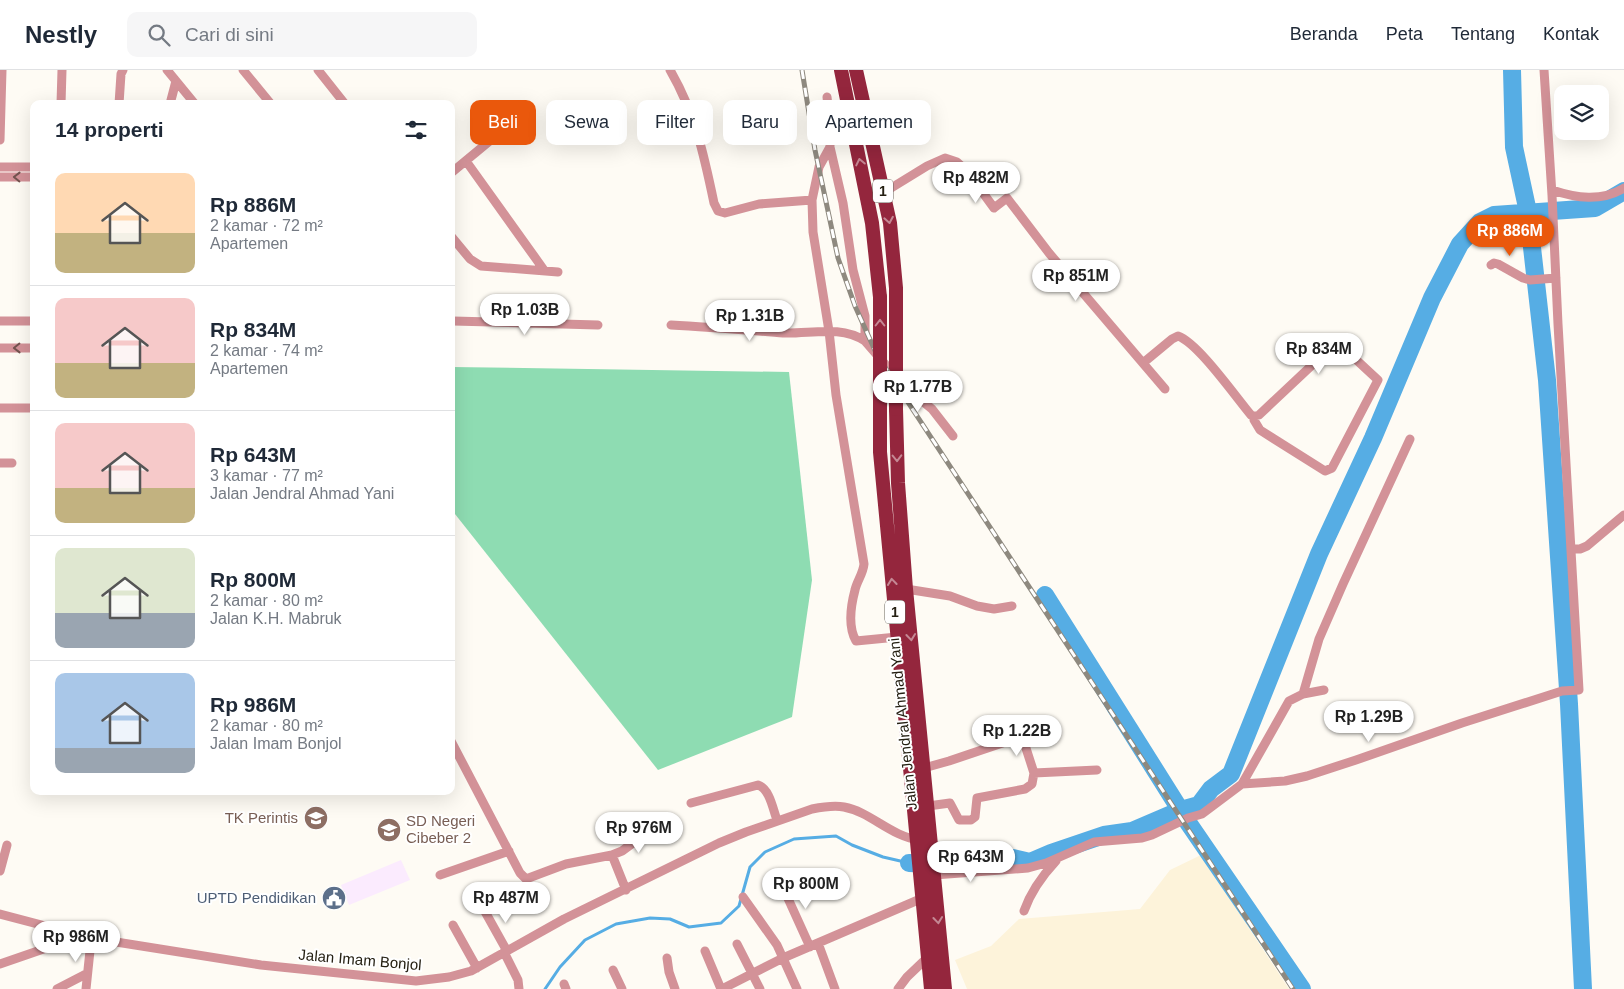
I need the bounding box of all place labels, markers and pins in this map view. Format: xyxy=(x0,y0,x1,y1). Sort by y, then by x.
pin: Rp 482M xyxy=(930,162,1022,204)
pin: Rp 886M xyxy=(1464,214,1556,257)
pin: Rp 851M xyxy=(1030,260,1122,302)
pin: Rp 1.03B xyxy=(473,294,577,336)
pin: Rp 1.31B xyxy=(698,300,802,342)
pin: Rp 834M xyxy=(1273,332,1365,375)
pin: Rp 1.77B xyxy=(866,370,970,413)
pin: Rp 1.29B xyxy=(1317,700,1421,743)
pin: Rp 1.22B xyxy=(965,714,1069,757)
school or university icon: TK Perintis xyxy=(303,805,329,831)
place label: TK Perintis xyxy=(225,809,298,826)
place label: SD Negeri Cibeber 2 xyxy=(406,812,475,846)
pin: Rp 976M xyxy=(593,812,685,854)
school or university icon: SD Negeri Cibeber 2 xyxy=(376,817,402,843)
pin: Rp 643M xyxy=(925,840,1017,883)
pin: Rp 800M xyxy=(760,868,852,910)
pin: Rp 487M xyxy=(460,882,552,924)
public building icon: UPTD Pendidikan xyxy=(321,885,347,911)
place label: UPTD Pendidikan xyxy=(197,889,316,906)
pin: Rp 986M xyxy=(30,920,122,963)

